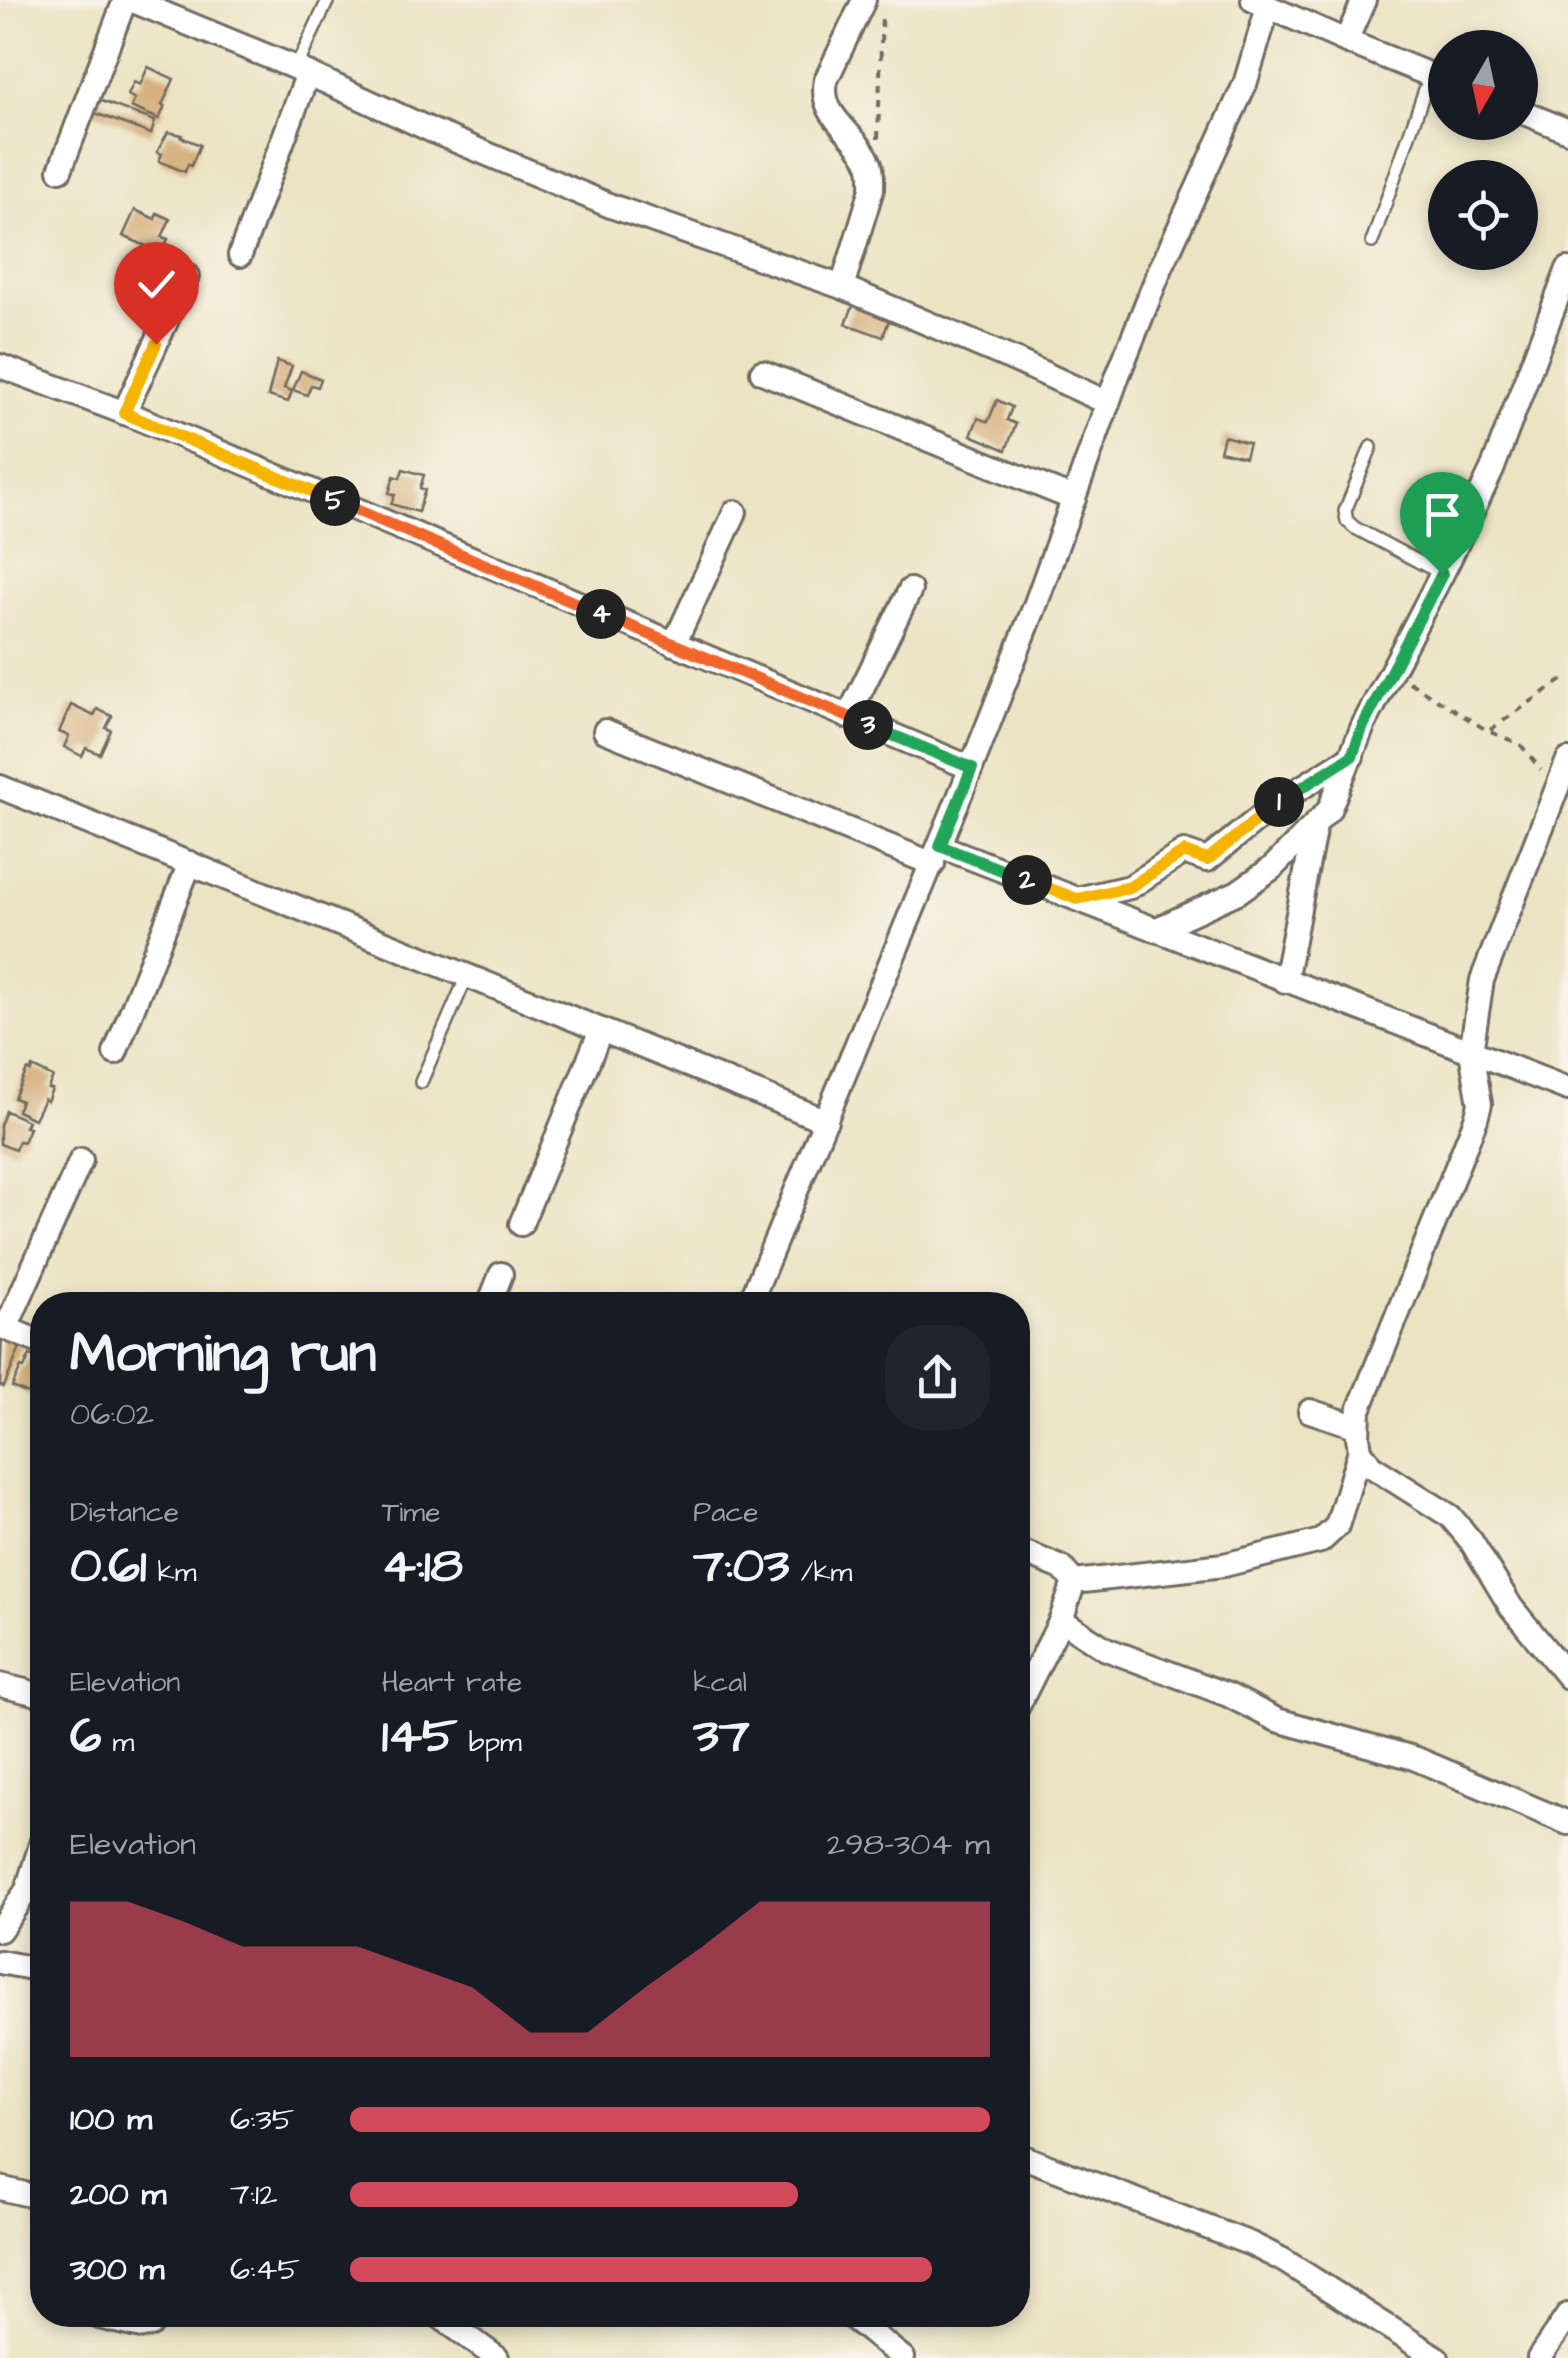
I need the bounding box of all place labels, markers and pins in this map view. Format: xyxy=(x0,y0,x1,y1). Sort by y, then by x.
pin xyxy=(114,242,199,345)
pin xyxy=(1400,472,1485,575)
pin: 5 xyxy=(310,476,360,526)
pin: 4 xyxy=(576,589,626,639)
pin: 3 xyxy=(843,700,893,750)
pin: 1 xyxy=(1254,777,1304,827)
pin: 2 xyxy=(1002,855,1052,905)

